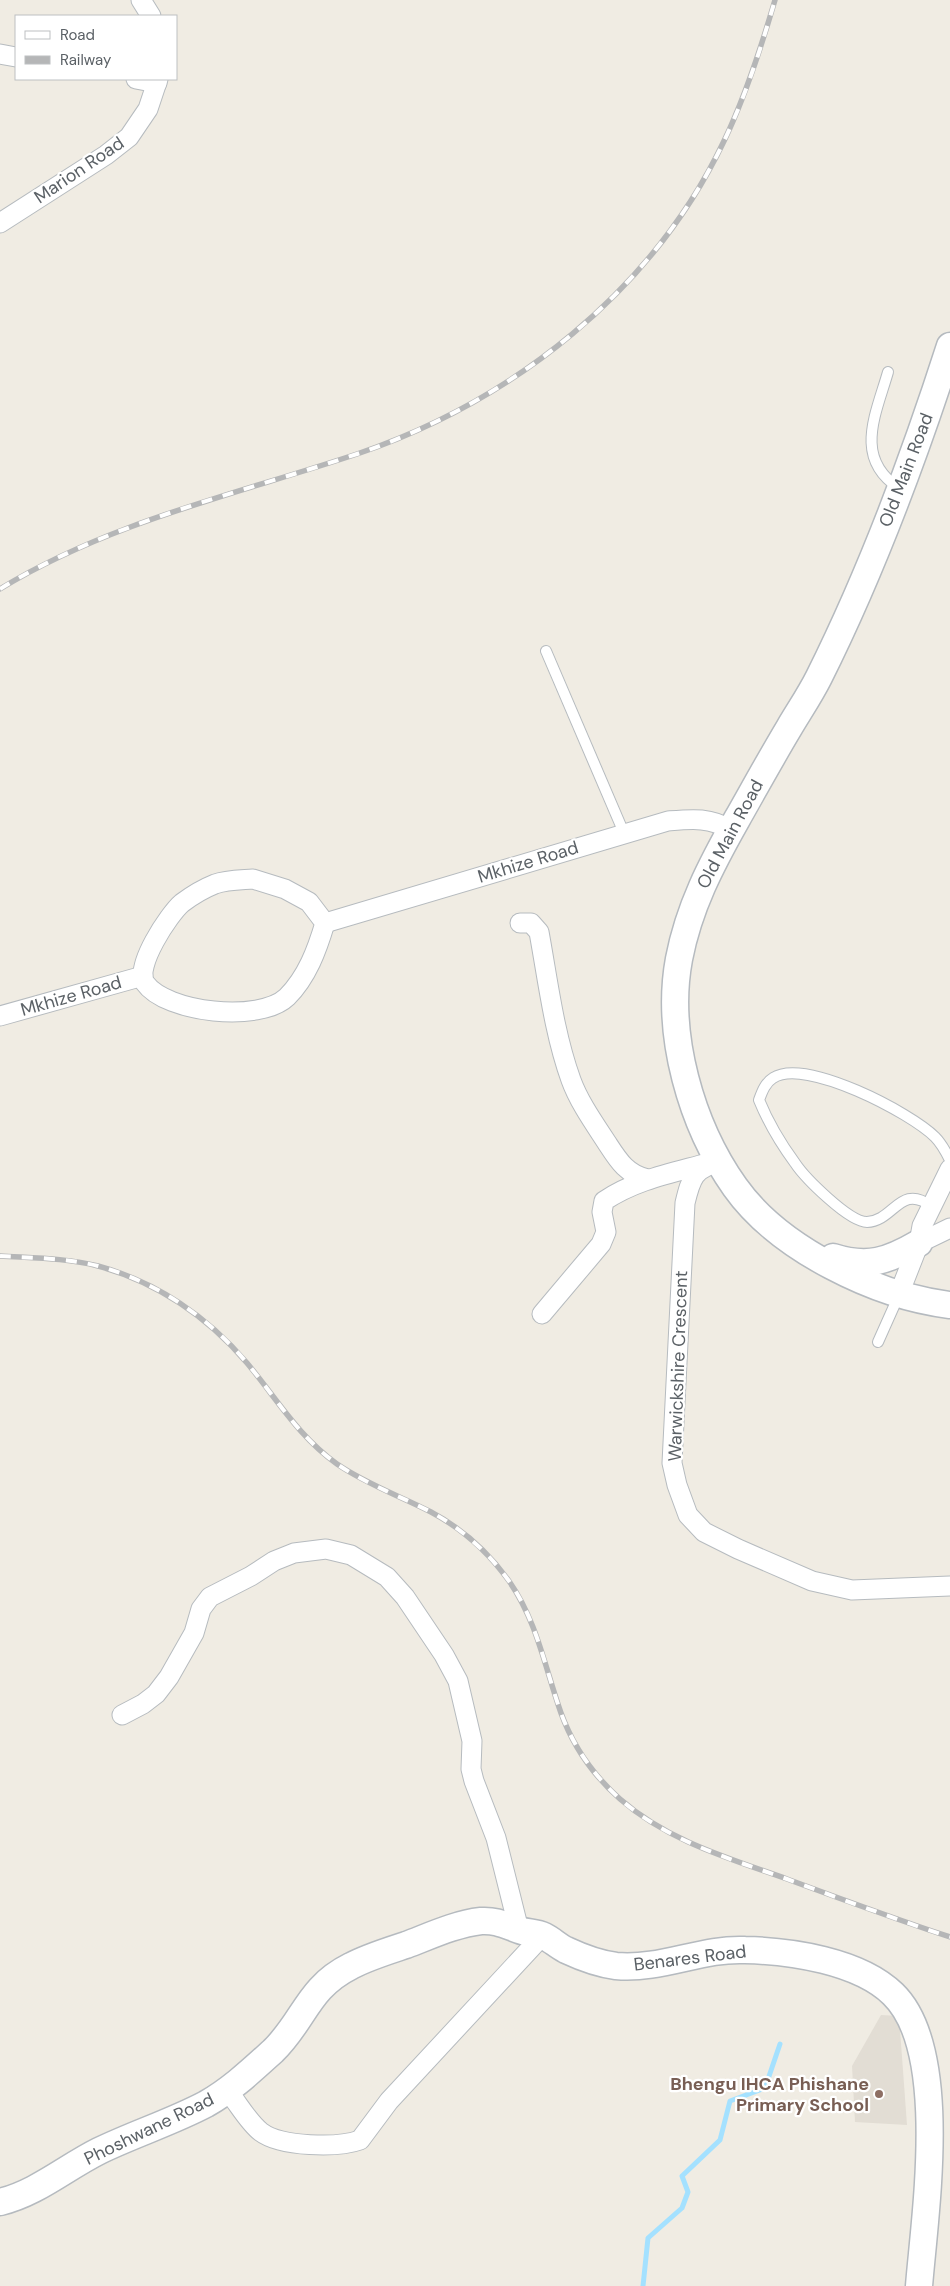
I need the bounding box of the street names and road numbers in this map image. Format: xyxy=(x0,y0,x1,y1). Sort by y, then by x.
street label: Marion Road xyxy=(29,131,129,209)
street label: Old Main Road xyxy=(873,410,939,530)
street label: Old Main Road xyxy=(691,775,769,893)
street label: Mkhize Road xyxy=(475,835,581,889)
street label: Mkhize Road xyxy=(18,970,124,1022)
street label: Warwickshire Crescent xyxy=(663,1270,693,1462)
street label: Benares Road xyxy=(632,1939,748,1977)
street label: Phoshwane Road xyxy=(80,2087,218,2171)

